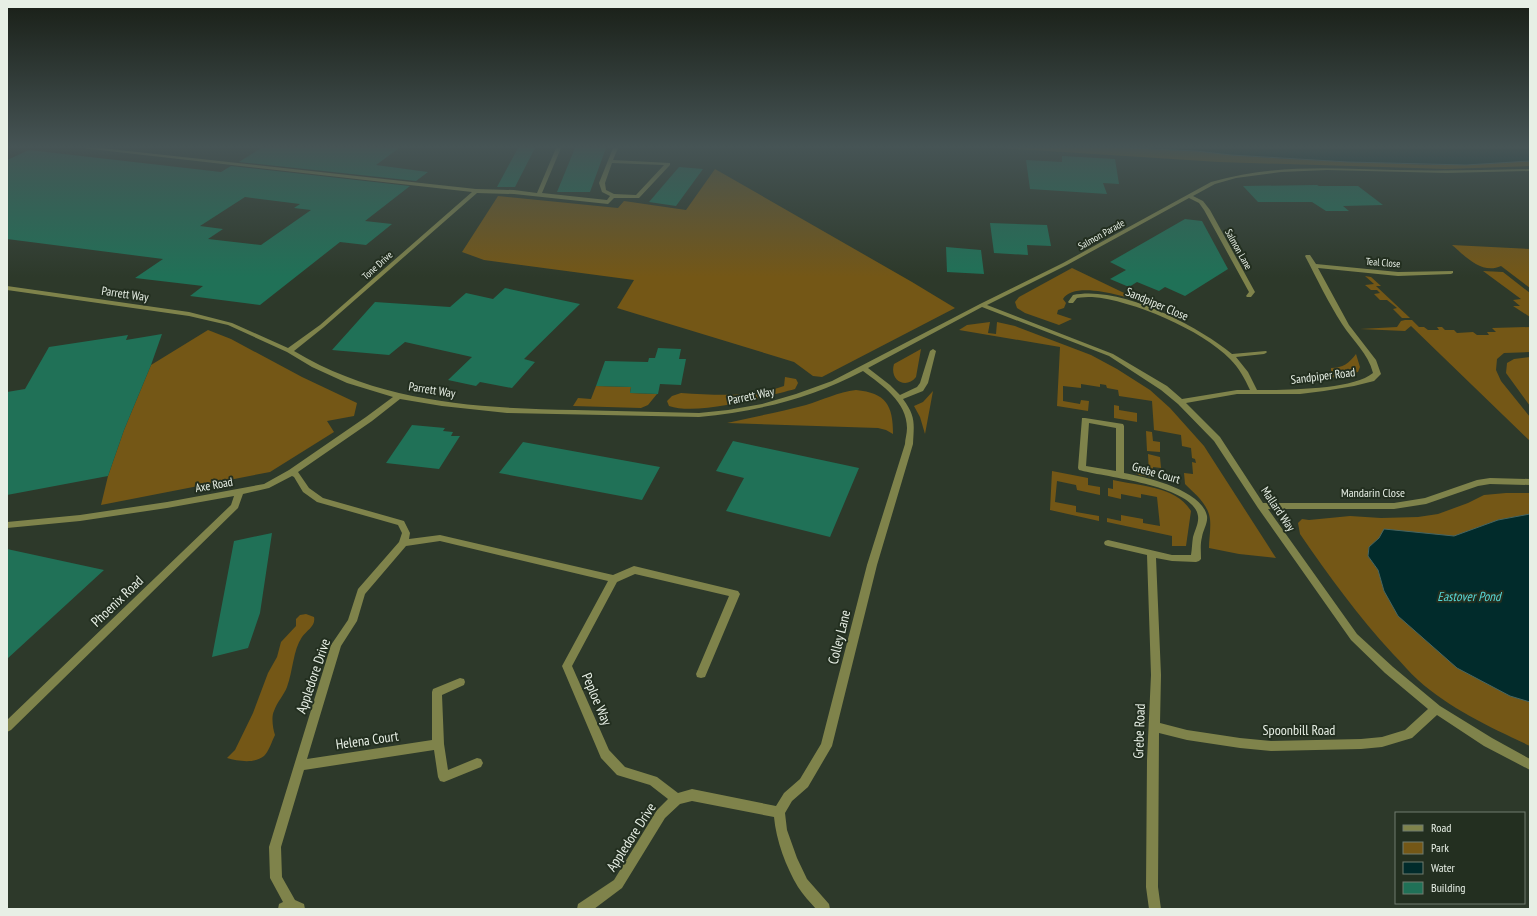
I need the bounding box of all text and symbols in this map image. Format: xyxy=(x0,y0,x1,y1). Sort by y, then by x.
street label: Salmon Parade xyxy=(1076,216,1127,253)
street label: Salmon Lane xyxy=(1222,227,1255,272)
street label: Tone Drive xyxy=(359,248,395,282)
street label: Teal Close xyxy=(1365,255,1401,270)
street label: Parrett Way xyxy=(101,283,150,304)
street label: Sandpiper Close xyxy=(1124,284,1191,323)
street label: Sandpiper Road xyxy=(1290,364,1356,387)
street label: Parrett Way xyxy=(408,378,457,401)
street label: Parrett Way xyxy=(726,383,776,408)
street label: Grebe Court xyxy=(1130,459,1183,487)
street label: Axe Road xyxy=(194,474,234,495)
street label: Mallard Way xyxy=(1258,484,1299,534)
street label: Mandarin Close xyxy=(1341,485,1405,500)
street label: Phoenix Road xyxy=(87,572,147,630)
water label: Eastover Pond xyxy=(1437,588,1503,605)
street label: Colley Lane xyxy=(824,608,854,666)
street label: Appledore Drive xyxy=(292,636,334,716)
street label: Peploe Way xyxy=(578,670,616,729)
street label: Grebe Road xyxy=(1129,703,1149,759)
street label: Spoonbill Road xyxy=(1263,721,1335,739)
street label: Helena Court xyxy=(334,727,400,753)
street label: Appledore Drive xyxy=(602,799,660,875)
legend xyxy=(1395,812,1525,904)
text: Road xyxy=(1431,820,1451,835)
text: Park xyxy=(1431,840,1449,855)
text: Water xyxy=(1431,860,1456,875)
text: Building xyxy=(1431,880,1466,895)

